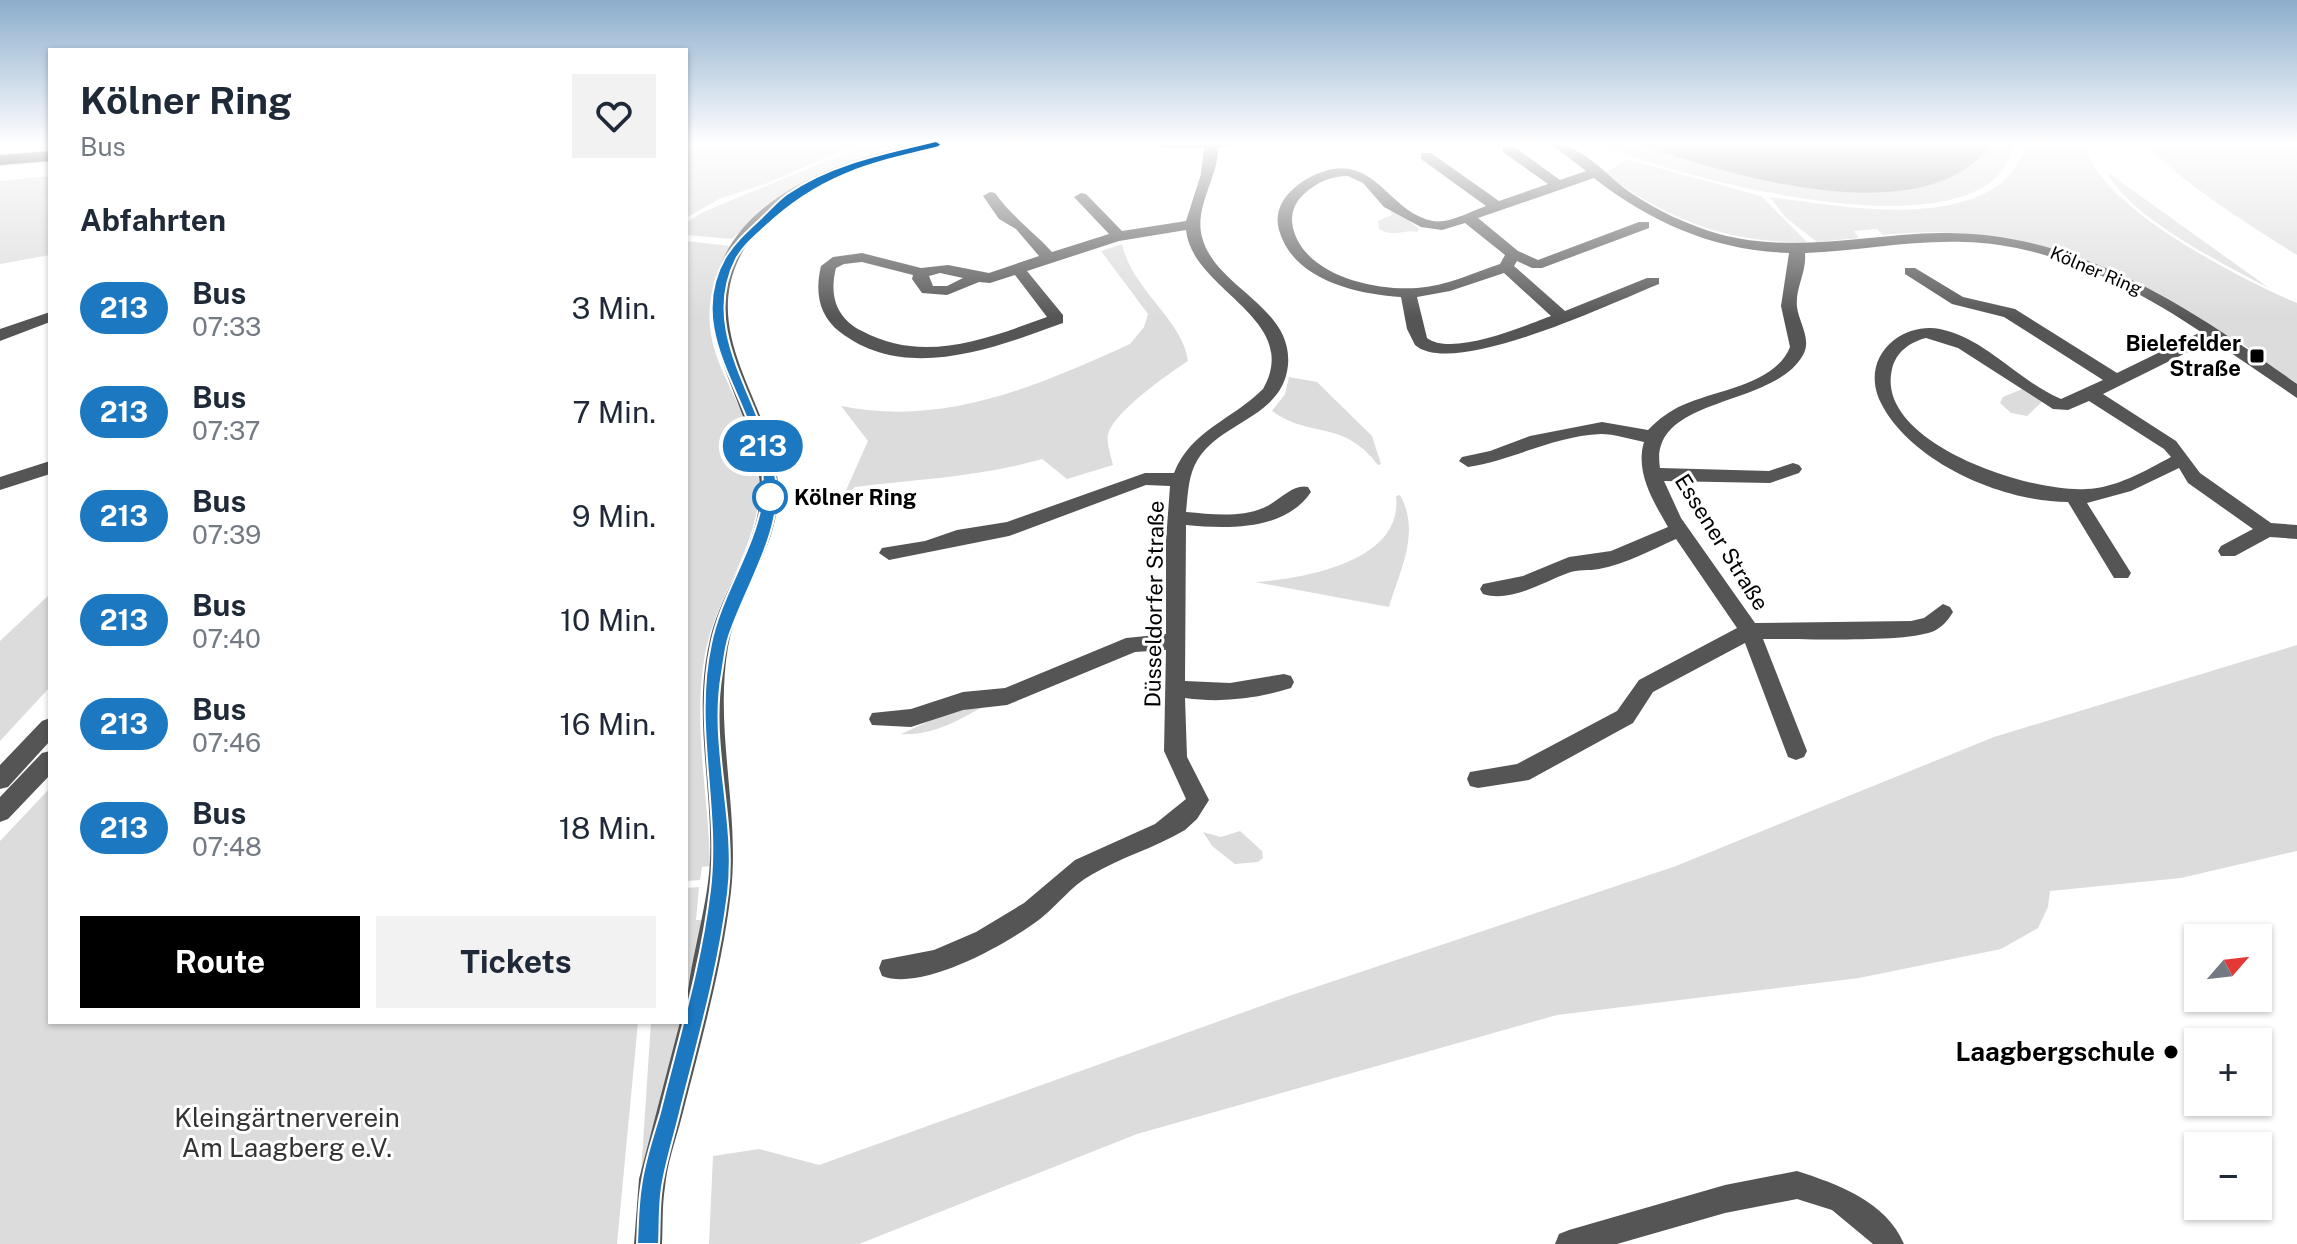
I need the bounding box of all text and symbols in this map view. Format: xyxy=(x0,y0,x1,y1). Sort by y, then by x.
button: heart xyxy=(572,74,656,158)
text: Kölner Ring xyxy=(80,78,292,123)
text: Bus xyxy=(80,131,126,162)
text: Abfahrten xyxy=(80,202,226,238)
street label: Kölner Ring xyxy=(2047,242,2145,299)
text: Bus xyxy=(192,275,246,311)
text: 3 Min. xyxy=(572,290,656,326)
text: 213 xyxy=(100,291,148,324)
text: 07:33 xyxy=(192,311,262,342)
place label: Bielefelder Straße xyxy=(2125,330,2241,381)
marker: Bielefelder Straße xyxy=(2248,347,2266,365)
text: Bus xyxy=(192,379,246,415)
text: 7 Min. xyxy=(572,394,656,430)
text: 213 xyxy=(100,395,148,428)
text: 07:37 xyxy=(192,415,260,446)
line badge: 213 xyxy=(717,420,809,472)
text: 213 xyxy=(739,429,787,462)
street label: Essener Straße xyxy=(1670,469,1774,615)
marker: Kölner Ring xyxy=(753,480,787,514)
text: Bus xyxy=(192,483,246,519)
place label: Kölner Ring xyxy=(794,484,917,510)
text: 9 Min. xyxy=(572,498,656,534)
text: 213 xyxy=(100,499,148,532)
street label: Düsseldorfer Straße xyxy=(1139,500,1169,708)
text: 07:39 xyxy=(192,519,261,550)
text: Bus xyxy=(192,587,246,623)
text: 10 Min. xyxy=(560,602,656,638)
text: 213 xyxy=(100,603,148,636)
text: 07:40 xyxy=(192,623,261,654)
text: Bus xyxy=(192,691,246,727)
text: 16 Min. xyxy=(560,706,656,742)
text: 213 xyxy=(100,707,148,740)
text: 07:46 xyxy=(192,727,261,758)
text: Bus xyxy=(192,795,246,831)
text: 18 Min. xyxy=(559,810,656,846)
text: 213 xyxy=(100,811,148,844)
text: 07:48 xyxy=(192,831,262,862)
button: Route xyxy=(80,916,360,1008)
button: Tickets xyxy=(376,916,656,1008)
north arrow xyxy=(2184,924,2272,1012)
map controls xyxy=(2184,924,2272,1220)
button: + xyxy=(2184,1028,2272,1116)
place label: Laagbergschule xyxy=(1956,1036,2155,1067)
marker: Laagbergschule xyxy=(2162,1043,2180,1061)
park label: Kleingärtnerverein Am Laagberg e.V. xyxy=(174,1102,400,1163)
button: − xyxy=(2184,1132,2272,1220)

